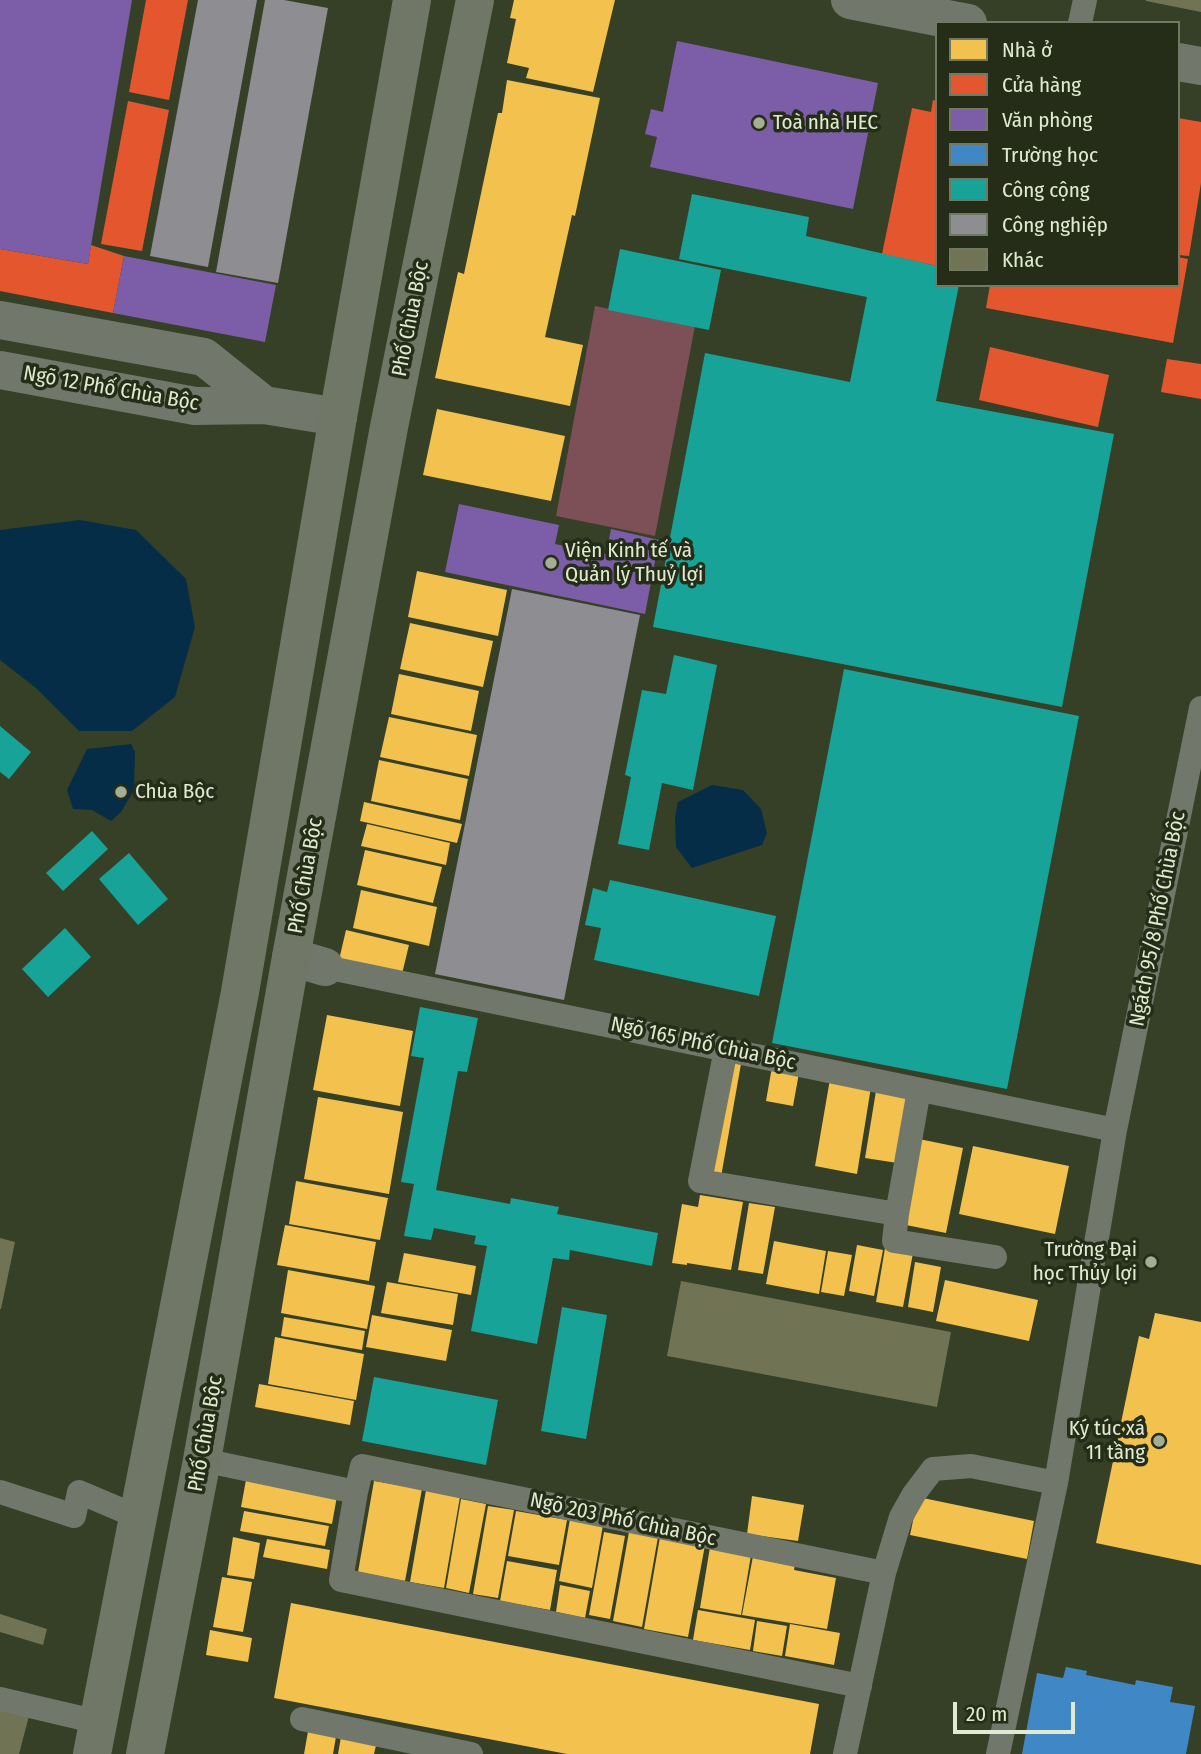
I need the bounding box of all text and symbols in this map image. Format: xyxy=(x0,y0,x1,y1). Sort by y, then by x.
legend xyxy=(935,21,1180,287)
text: Nhà ở xyxy=(1002,37,1052,63)
text: Cửa hàng xyxy=(1002,72,1081,98)
text: Văn phòng xyxy=(1002,107,1092,133)
place label: Toà nhà HEC xyxy=(773,110,878,136)
marker: Toà nhà HEC xyxy=(751,115,767,131)
text: Trường học xyxy=(1002,142,1098,168)
text: Công cộng xyxy=(1002,177,1090,203)
text: Công nghiệp xyxy=(1002,212,1108,238)
text: Khác xyxy=(1002,247,1043,273)
street label: Phố Chùa Bộc xyxy=(387,259,435,379)
street label: Ngõ 12 Phố Chùa Bộc xyxy=(21,361,201,417)
place label: Viện Kinh tế và Quản lý Thuỷ lợi xyxy=(565,538,703,588)
marker: Viện Kinh tế và Quản lý Thuỷ lợi xyxy=(543,555,559,571)
place label: Chùa Bộc xyxy=(135,779,214,805)
marker: Chùa Bộc xyxy=(113,784,129,800)
street label: Ngách 95/8 Phố Chùa Bộc xyxy=(1125,809,1191,1029)
street label: Phố Chùa Bộc xyxy=(283,816,329,936)
street label: Ngõ 165 Phố Chùa Bộc xyxy=(608,1012,798,1076)
place label: Trường Đại học Thủy lợi xyxy=(1033,1237,1137,1287)
marker: Trường Đại học Thủy lợi xyxy=(1143,1254,1159,1270)
street label: Phố Chùa Bộc xyxy=(183,1374,229,1494)
place label: Ký túc xá 11 tầng xyxy=(1069,1416,1145,1466)
marker: Ký túc xá 11 tầng xyxy=(1151,1433,1167,1449)
street label: Ngõ 203 Phố Chùa Bộc xyxy=(528,1488,718,1552)
scale bar xyxy=(956,1688,1078,1732)
text: 20 m xyxy=(966,1701,1007,1727)

